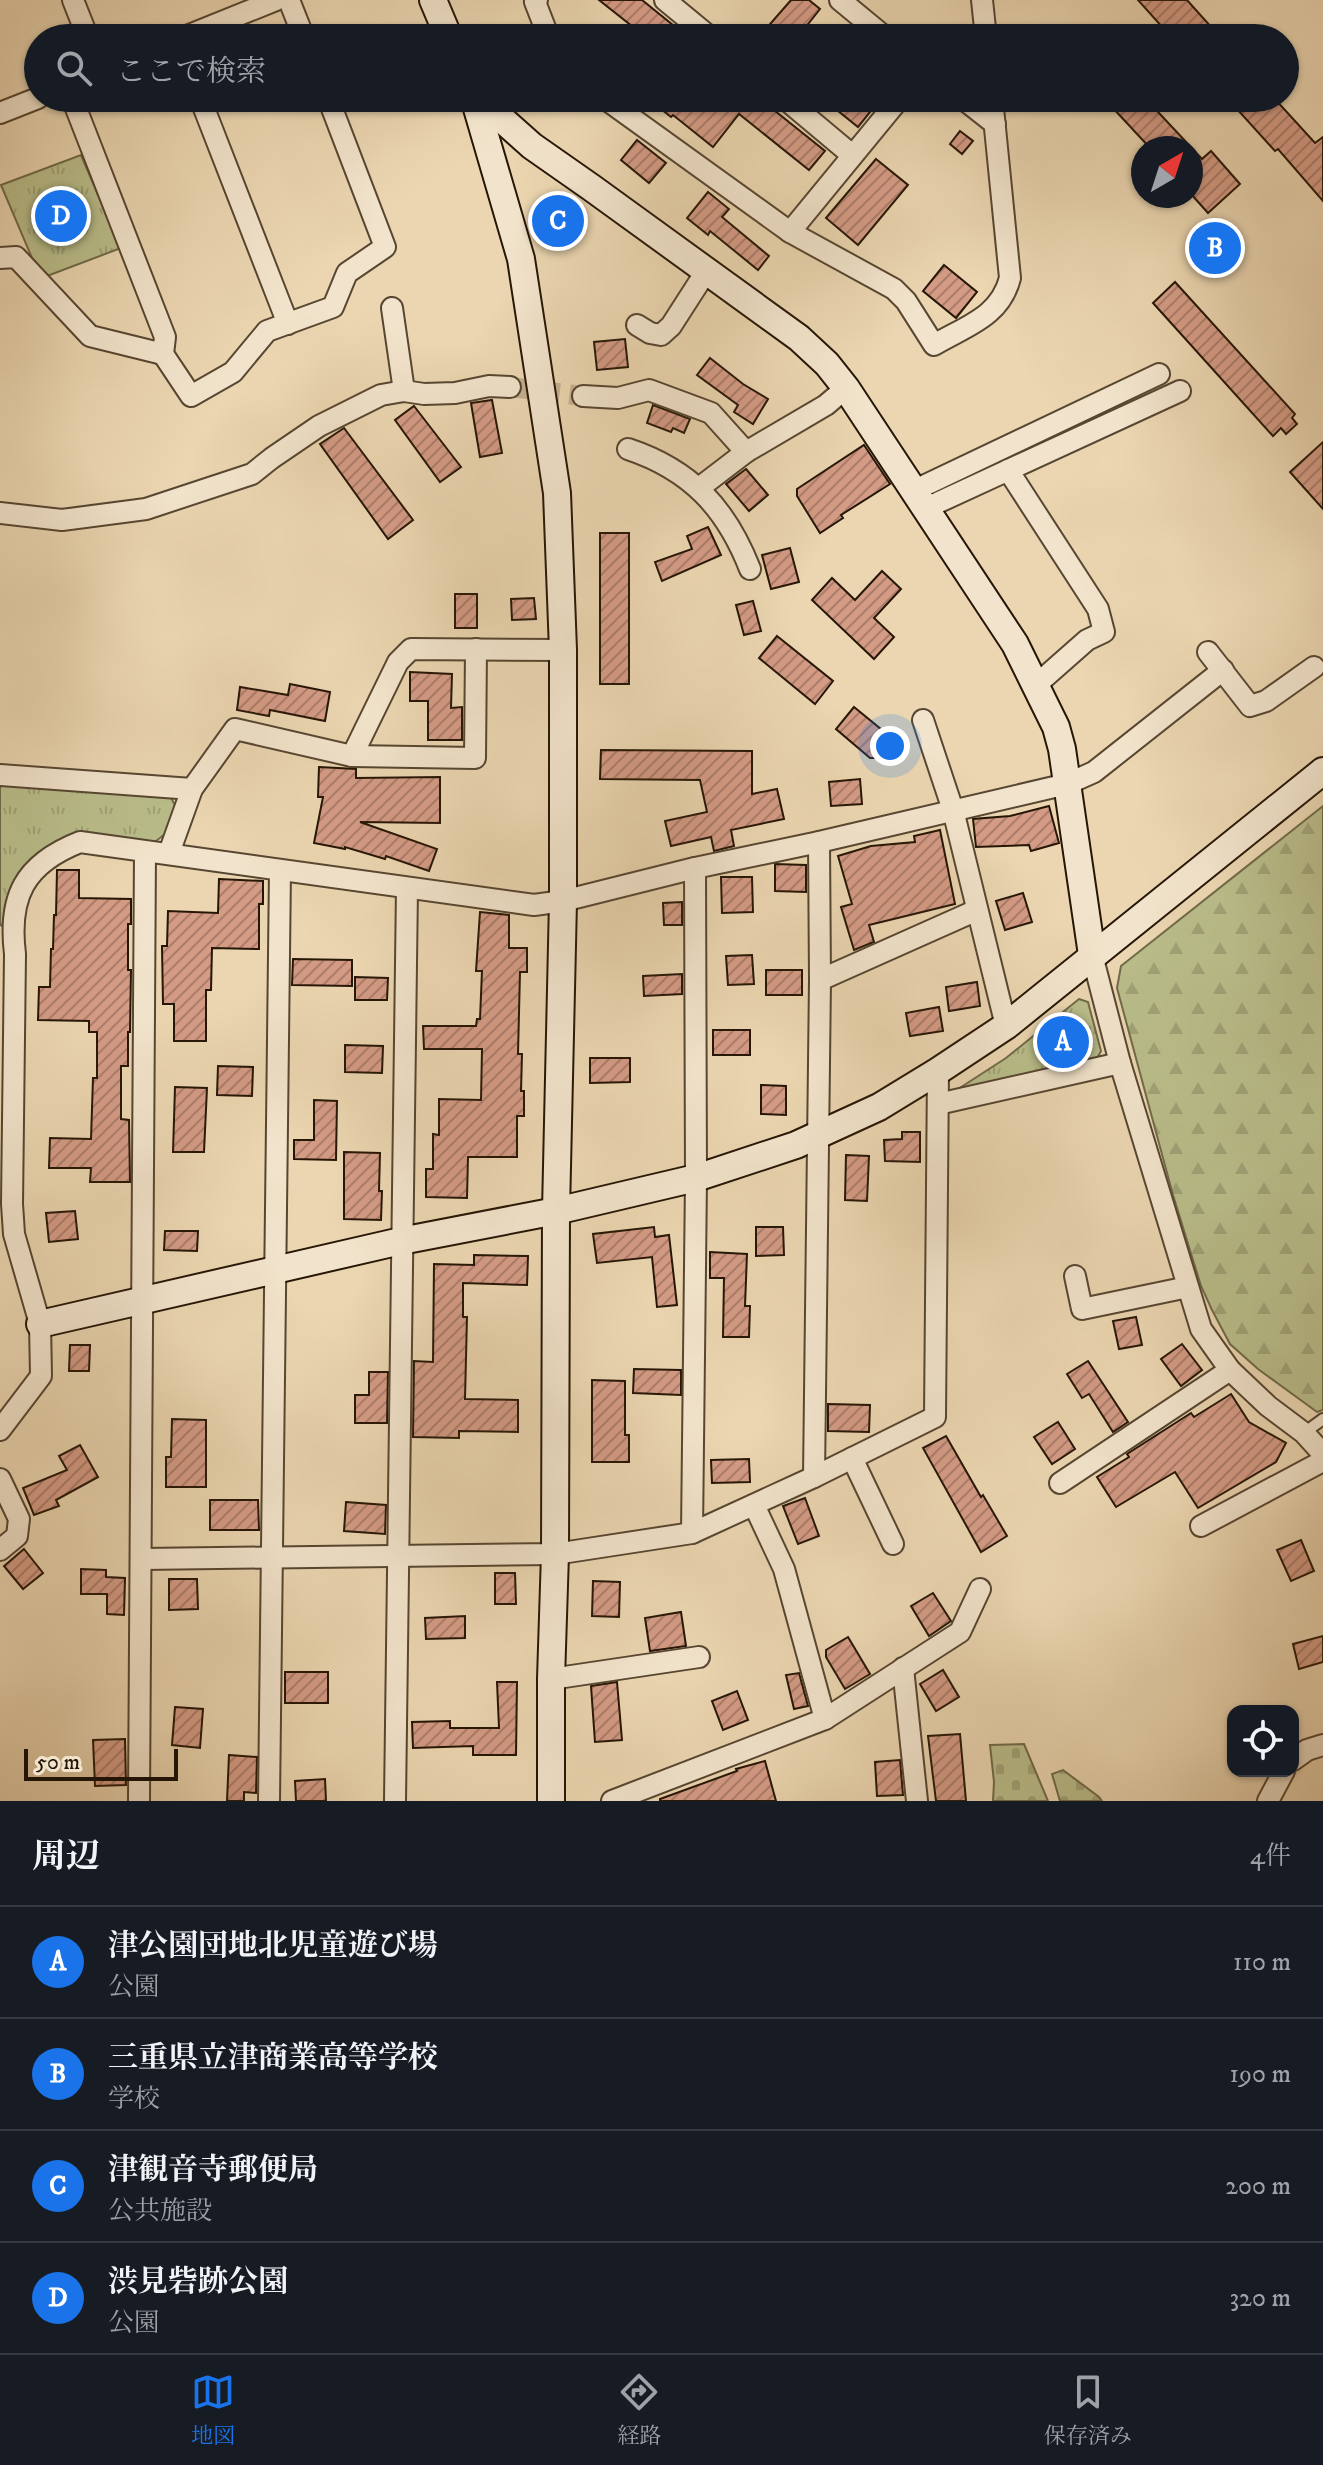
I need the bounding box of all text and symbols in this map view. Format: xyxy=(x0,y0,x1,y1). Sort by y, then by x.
search box xyxy=(24,24,1299,112)
icon: search xyxy=(52,46,96,90)
text: ここで検索 xyxy=(116,54,266,91)
north arrow xyxy=(1131,136,1203,208)
pin: D xyxy=(35,186,87,246)
pin: C xyxy=(532,191,584,251)
pin: B xyxy=(1189,218,1241,278)
your location xyxy=(870,726,910,766)
pin: A xyxy=(1037,1012,1089,1072)
map controls xyxy=(1227,1705,1299,1777)
button: locate xyxy=(1227,1705,1299,1777)
scale bar xyxy=(24,1745,178,1781)
text: 50 m xyxy=(36,1749,80,1776)
text: 周辺 xyxy=(32,1836,100,1878)
text: 4件 xyxy=(1250,1840,1291,1873)
text: 津公園団地北児童遊び場 xyxy=(108,1928,438,1965)
text: A xyxy=(50,1946,66,1979)
text: 110 m xyxy=(1233,1946,1291,1979)
text: 公園 xyxy=(108,1971,160,2004)
text: 三重県立津商業高等学校 xyxy=(108,2040,438,2077)
text: B xyxy=(50,2058,66,2091)
text: 190 m xyxy=(1229,2058,1291,2091)
text: 学校 xyxy=(108,2083,160,2116)
text: 津観音寺郵便局 xyxy=(108,2152,318,2189)
text: C xyxy=(49,2170,67,2203)
text: 200 m xyxy=(1225,2170,1291,2203)
text: 公共施設 xyxy=(108,2195,212,2228)
text: 渋見砦跡公園 xyxy=(108,2264,288,2301)
text: D xyxy=(48,2282,68,2315)
text: 320 m xyxy=(1229,2282,1291,2315)
text: 公園 xyxy=(108,2307,160,2340)
tab: 地図 xyxy=(191,2370,235,2450)
tab: 経路 xyxy=(617,2370,662,2450)
tab: 保存済み xyxy=(1044,2370,1132,2450)

